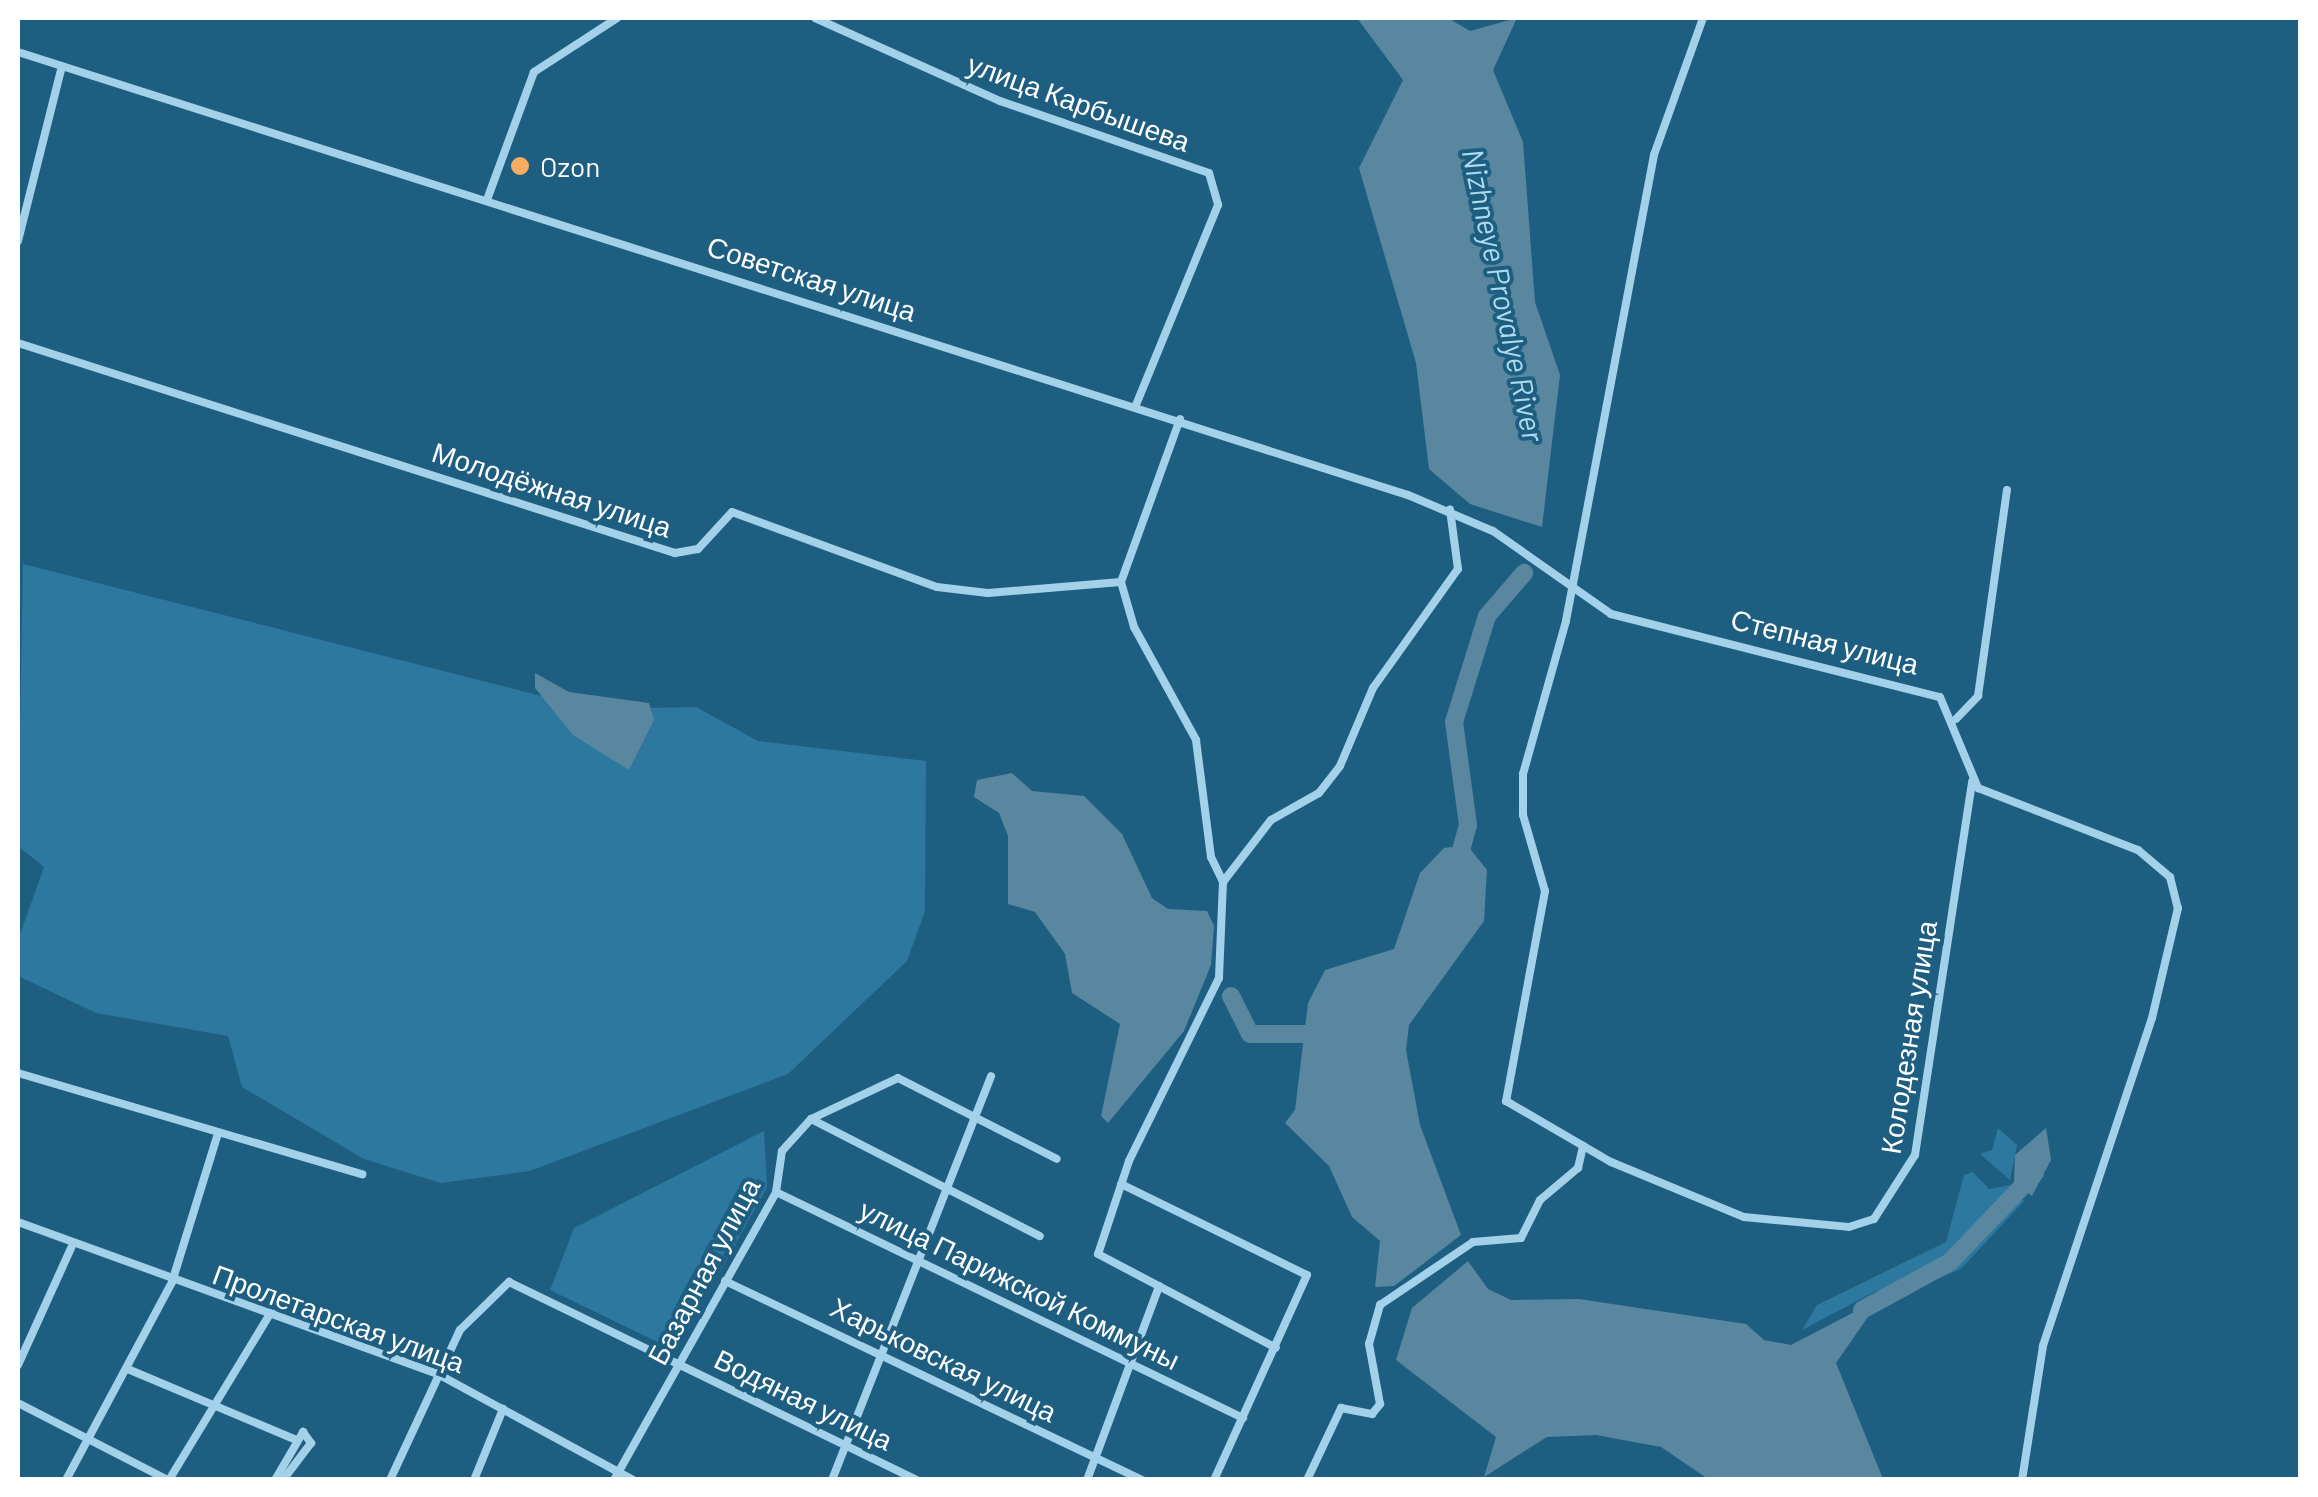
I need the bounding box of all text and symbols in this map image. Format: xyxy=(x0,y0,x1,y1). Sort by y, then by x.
street label: улица Карбышева xyxy=(963,46,1195,158)
water label: Nizhneye Provalye River xyxy=(1455,145,1553,445)
place label: Ozon xyxy=(540,149,600,183)
marker: Ozon xyxy=(509,155,531,177)
street label: Советская улица xyxy=(703,228,921,328)
street label: Молодёжная улица xyxy=(428,434,676,544)
street label: Степная улица xyxy=(1728,601,1922,681)
street label: Колодезная улица xyxy=(1873,918,1943,1156)
street label: Базарная улица xyxy=(640,1172,766,1370)
street label: улица Парижской Коммуны xyxy=(855,1192,1185,1376)
street label: Пролетарская улица xyxy=(209,1257,469,1379)
street label: Харьковская улица xyxy=(826,1290,1062,1428)
street label: Водяная улица xyxy=(709,1341,899,1457)

